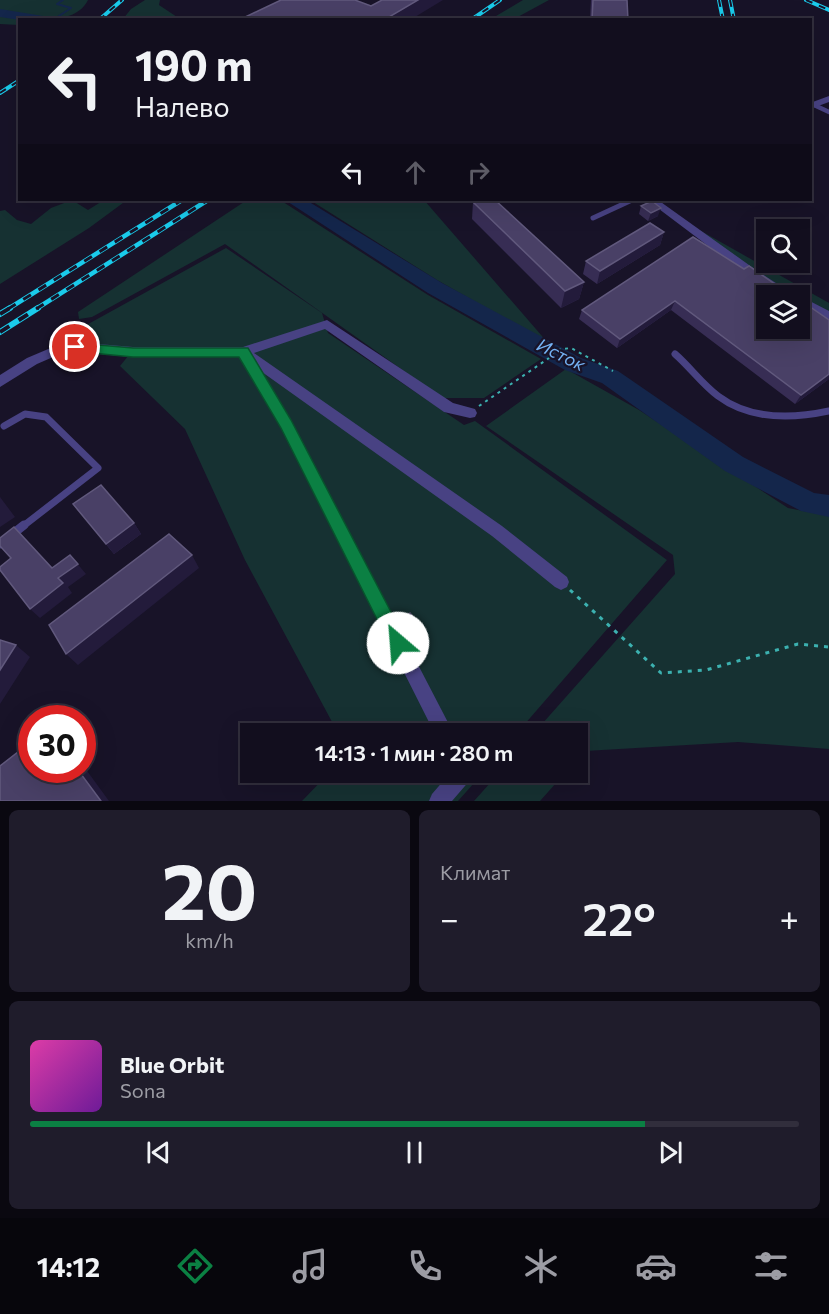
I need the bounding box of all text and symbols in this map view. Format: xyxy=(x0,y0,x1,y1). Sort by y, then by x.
text: 190 m xyxy=(135,38,253,90)
icon: left xyxy=(36,42,114,120)
text: Налево xyxy=(135,90,230,123)
icon: left xyxy=(336,156,369,189)
icon: ahead xyxy=(399,156,432,189)
icon: right xyxy=(462,156,495,189)
map controls xyxy=(756,219,810,339)
button: search xyxy=(756,219,810,273)
button: layers xyxy=(756,285,810,339)
pin xyxy=(49,321,100,372)
icon: arrive xyxy=(58,330,91,363)
water label: Исток xyxy=(534,333,590,375)
position arrow xyxy=(366,611,430,675)
speed limit sign: 30 xyxy=(18,705,96,783)
text: 14:13 · 1 мин · 280 m xyxy=(315,739,513,766)
text: 20 xyxy=(162,841,257,936)
text: Климат xyxy=(440,860,510,884)
text: 22° xyxy=(583,890,656,945)
text: − xyxy=(440,897,459,938)
text: + xyxy=(780,897,799,938)
text: km/h xyxy=(185,928,234,952)
text: Blue Orbit xyxy=(120,1051,224,1078)
text: Sona xyxy=(120,1078,166,1102)
icon: previous xyxy=(142,1136,175,1169)
icon: pause xyxy=(398,1136,431,1169)
icon: next xyxy=(654,1136,687,1169)
icon: directions xyxy=(174,1245,216,1287)
icon: music xyxy=(289,1245,331,1287)
icon: phone xyxy=(404,1245,446,1287)
icon: climate xyxy=(520,1245,562,1287)
icon: car xyxy=(635,1245,677,1287)
icon: filters xyxy=(750,1245,792,1287)
text: 14:12 xyxy=(37,1250,100,1283)

